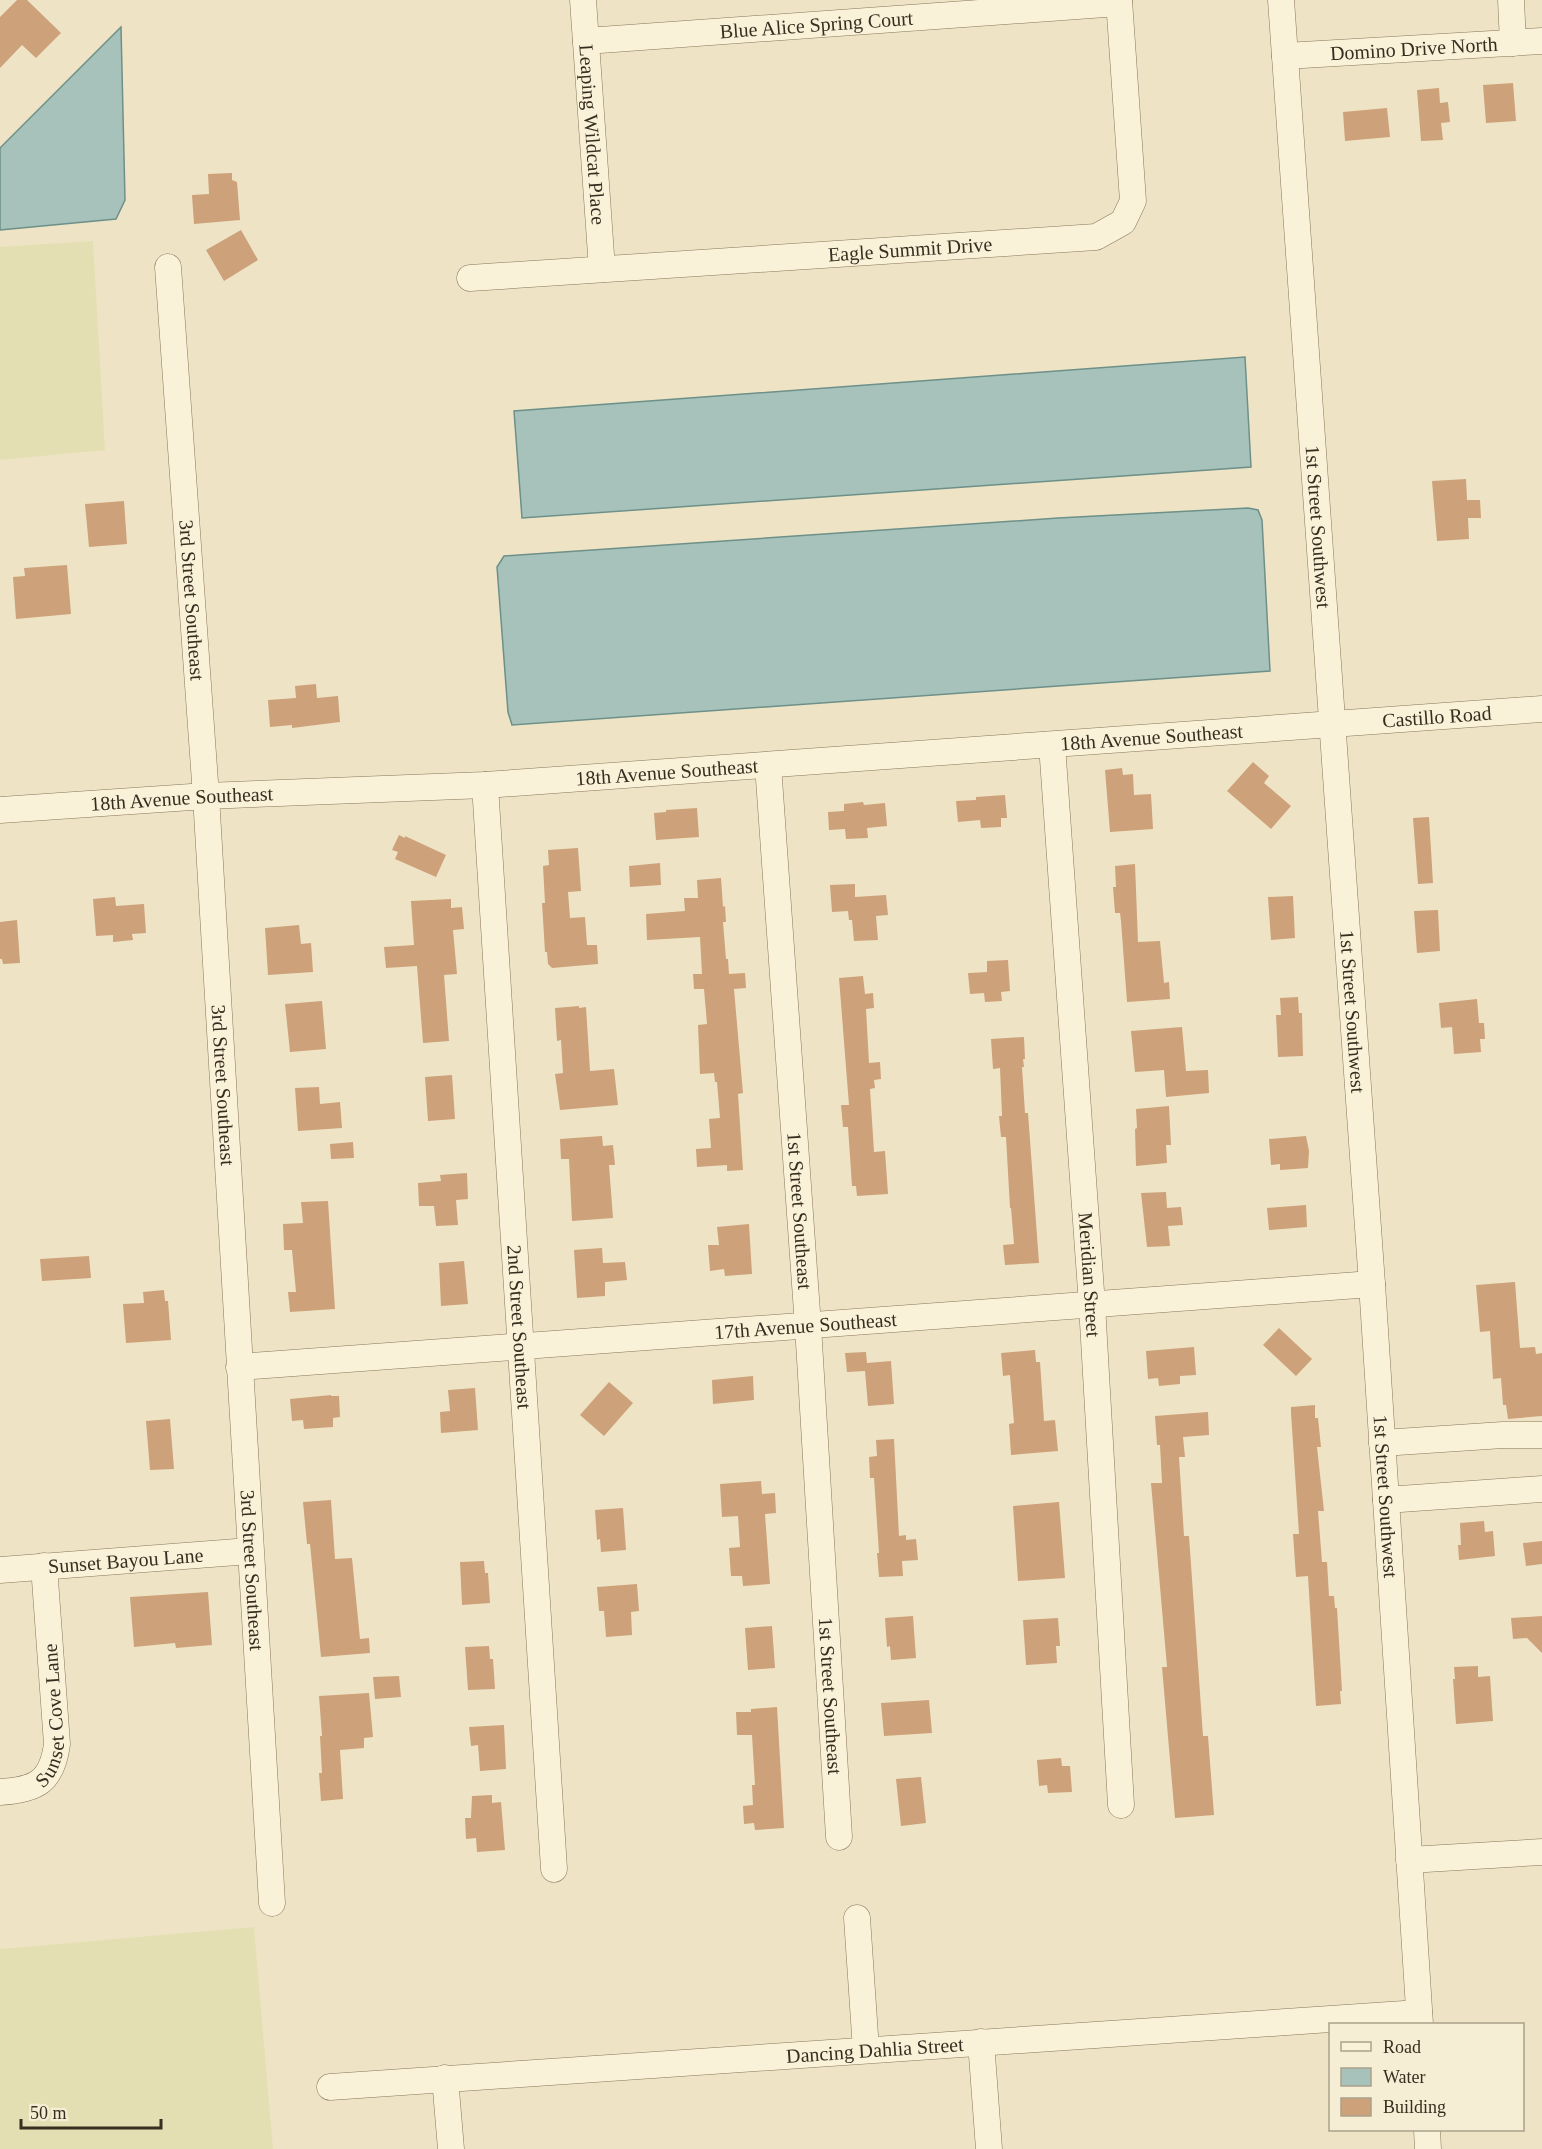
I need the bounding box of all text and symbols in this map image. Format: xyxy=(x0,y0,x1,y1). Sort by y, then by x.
street label: Blue Alice Spring Court xyxy=(719,7,914,42)
street label: Domino Drive North xyxy=(1329,33,1498,64)
street label: Leaping Wildcat Place xyxy=(575,44,610,226)
street label: Eagle Summit Drive xyxy=(827,233,993,266)
street label: 1st Street Southwest xyxy=(1302,444,1335,609)
street label: 3rd Street Southeast xyxy=(175,519,209,682)
street label: Castillo Road xyxy=(1381,702,1492,731)
street label: 18th Avenue Southeast xyxy=(1060,720,1244,755)
street label: 18th Avenue Southeast xyxy=(575,754,759,789)
street label: 18th Avenue Southeast xyxy=(90,782,274,815)
street label: 1st Street Southwest xyxy=(1336,929,1369,1094)
street label: 3rd Street Southeast xyxy=(207,1004,239,1167)
street label: 1st Street Southeast xyxy=(783,1131,816,1291)
street label: Meridian Street xyxy=(1074,1211,1105,1338)
street label: 2nd Street Southeast xyxy=(503,1244,536,1410)
street label: 17th Avenue Southeast xyxy=(713,1308,898,1343)
street label: 1st Street Southwest xyxy=(1370,1414,1402,1579)
street label: 3rd Street Southeast xyxy=(236,1489,268,1652)
street label: Sunset Bayou Lane xyxy=(47,1544,204,1577)
street label: 1st Street Southeast xyxy=(815,1616,846,1776)
street label: Sunset Cove Lane xyxy=(31,1643,68,1792)
legend xyxy=(1329,2023,1524,2131)
street label: Dancing Dahlia Street xyxy=(785,2033,965,2067)
text: Road xyxy=(1383,2037,1421,2057)
text: Water xyxy=(1383,2067,1426,2087)
scale bar xyxy=(21,2092,160,2130)
text: Building xyxy=(1383,2097,1446,2117)
text: 50 m xyxy=(30,2103,67,2123)

